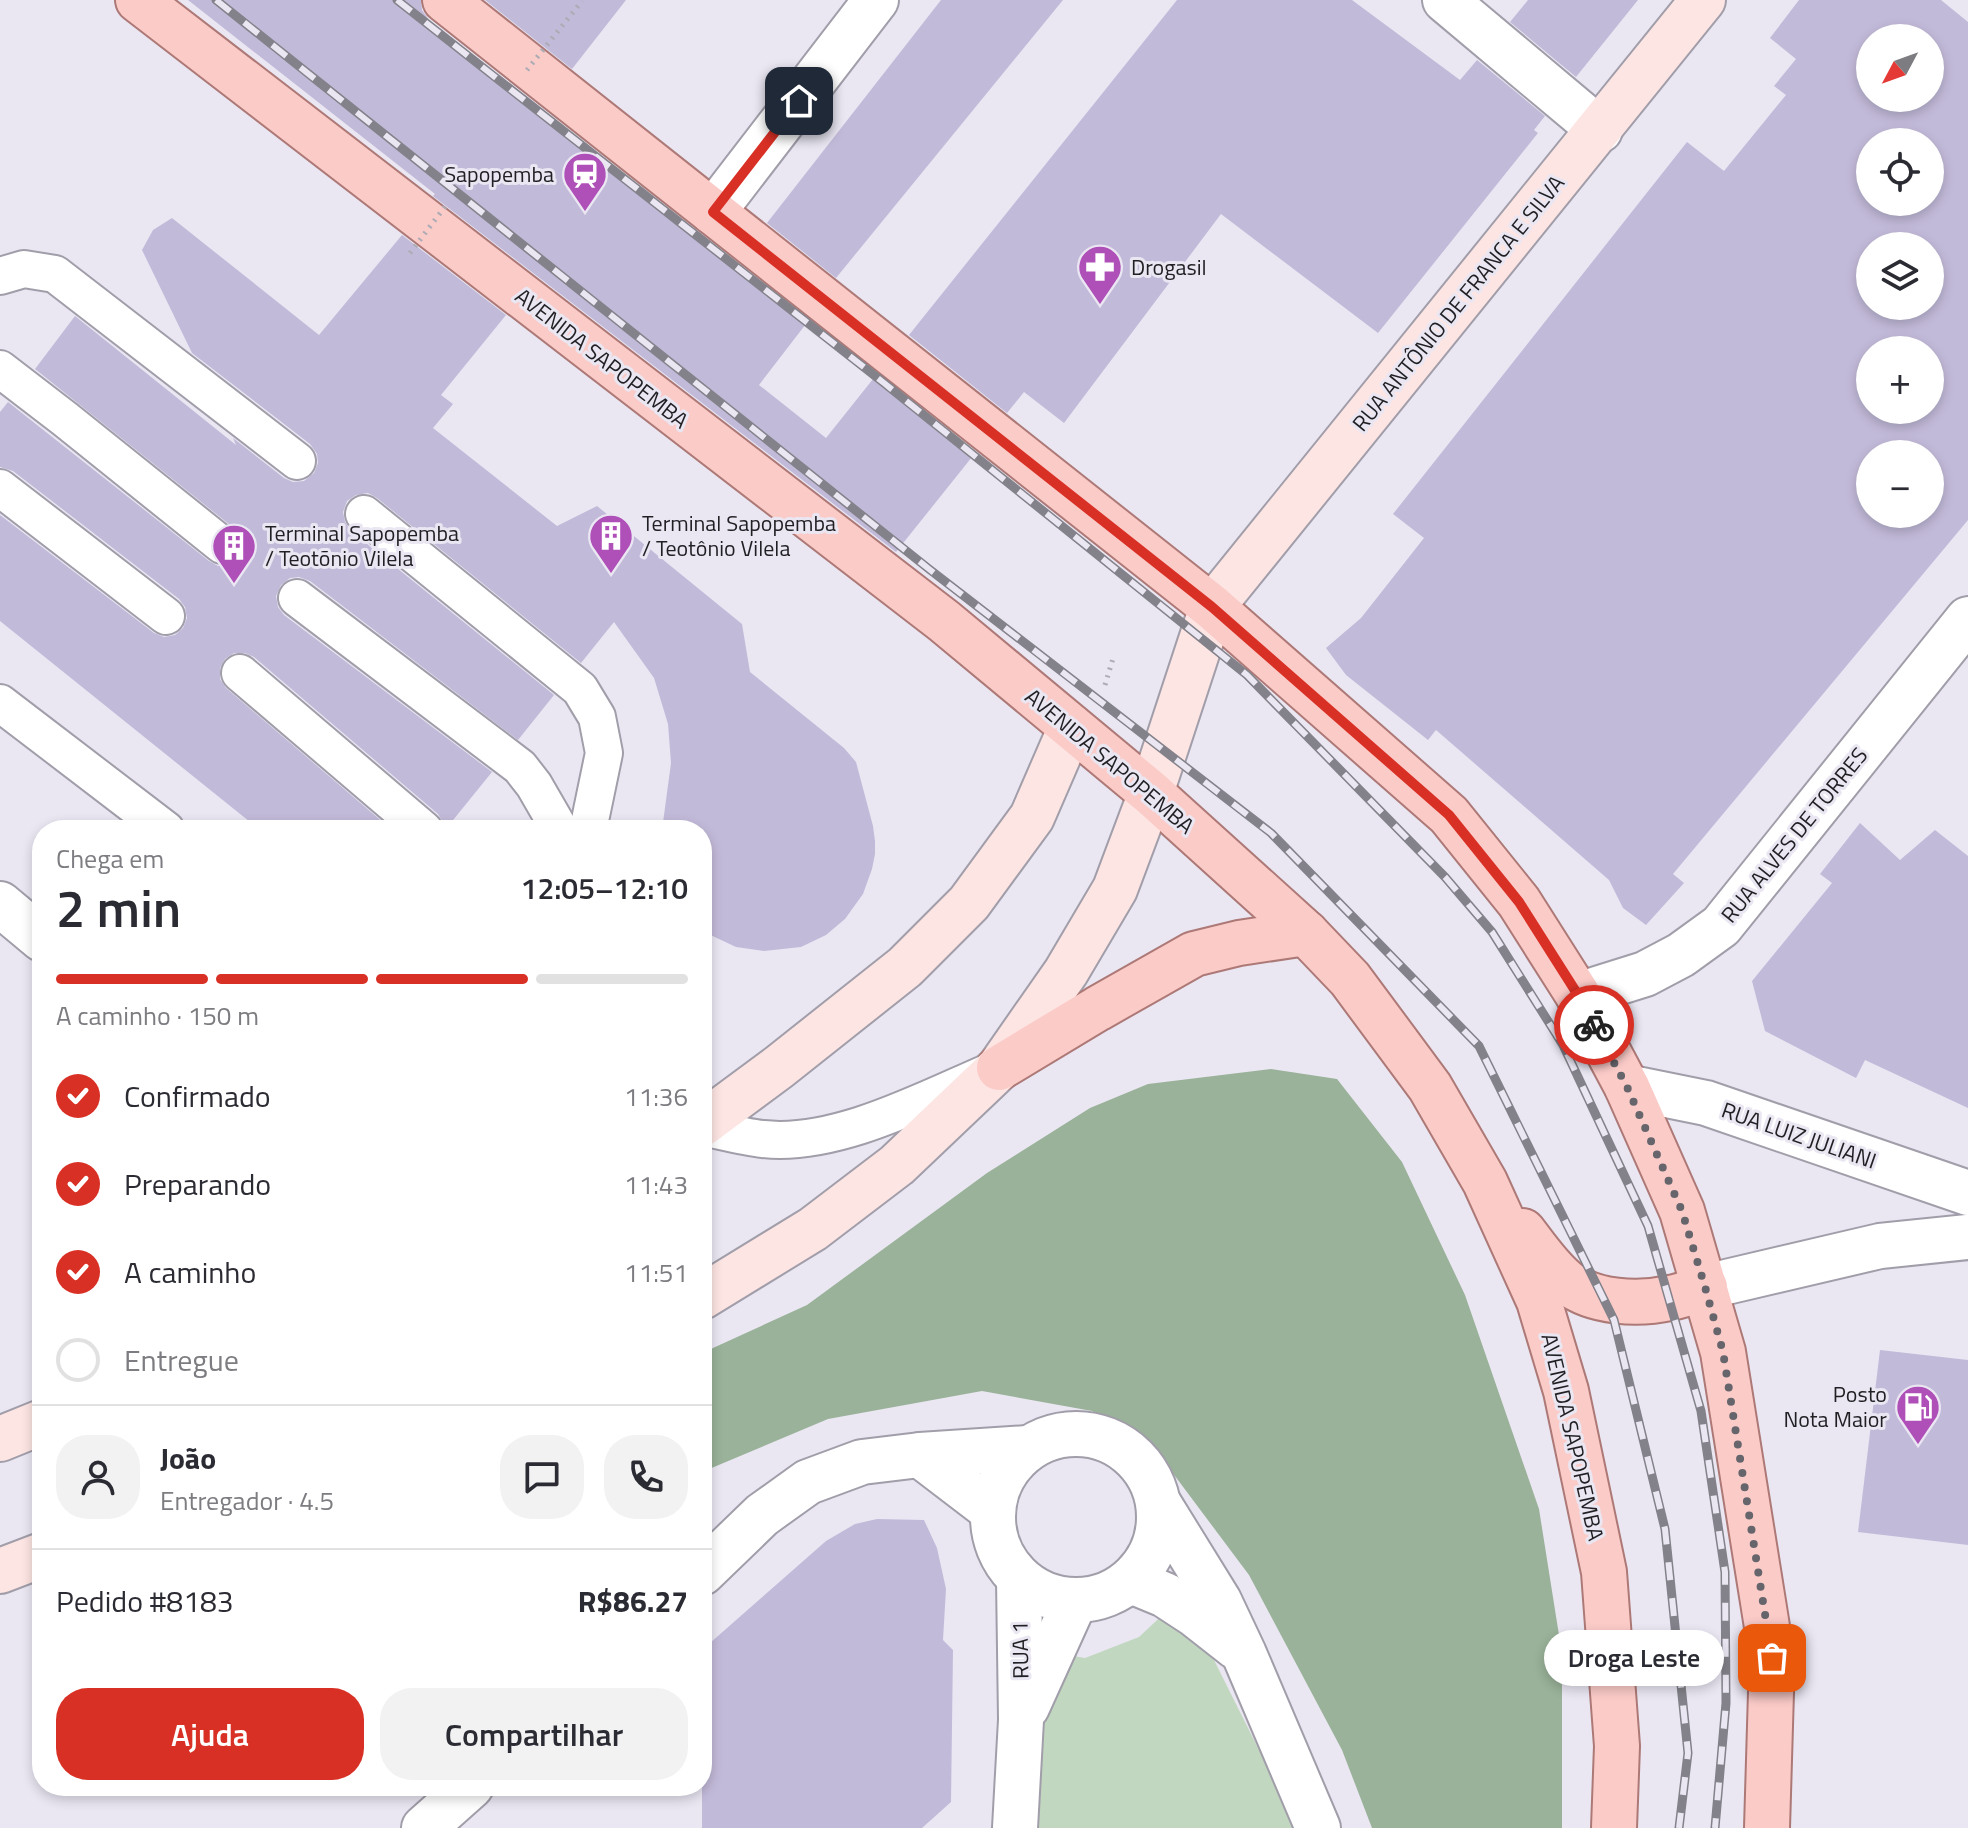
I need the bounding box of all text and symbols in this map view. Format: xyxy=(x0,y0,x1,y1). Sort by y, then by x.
north arrow xyxy=(1856,24,1944,112)
map controls xyxy=(1856,24,1944,528)
pin xyxy=(765,67,833,135)
icon: home xyxy=(777,79,821,123)
button: locate xyxy=(1856,128,1944,216)
station icon: Sapopemba xyxy=(561,150,609,213)
place label: Sapopemba xyxy=(444,157,554,191)
street label: RUA ANTÔNIO DE FRANCA E SILVA xyxy=(1344,167,1572,439)
button: layers xyxy=(1856,232,1944,320)
pharmacy icon: Drogasil xyxy=(1076,243,1124,306)
place label: Drogasil xyxy=(1131,250,1207,284)
street label: AVENIDA SAPOPEMBA xyxy=(508,279,696,437)
button: + xyxy=(1856,336,1944,424)
button: − xyxy=(1856,440,1944,528)
place label: Terminal Sapopemba / Teotônio Vilela xyxy=(642,506,836,565)
building icon: Terminal Sapopemba / Teotônio Vilela xyxy=(587,512,635,575)
place label: Terminal Sapopemba / Teotõnio Vilela xyxy=(265,516,459,575)
building icon: Terminal Sapopemba / Teotõnio Vilela xyxy=(210,522,258,585)
street label: AVENIDA SAPOPEMBA xyxy=(1018,680,1202,842)
street label: RUA ALVES DE TORRES xyxy=(1712,740,1876,930)
text: Chega em xyxy=(56,839,164,878)
text: 12:05–12:10 xyxy=(521,865,688,911)
text: 2 min xyxy=(56,868,181,947)
courier xyxy=(1554,985,1634,1065)
text: A caminho · 150 m xyxy=(56,996,259,1035)
icon: bike xyxy=(1572,1003,1616,1047)
text: Confirmado xyxy=(124,1073,271,1119)
icon: check xyxy=(56,1074,100,1118)
text: 11:36 xyxy=(624,1077,688,1116)
street label: RUA LUIZ JULIANI xyxy=(1717,1093,1881,1177)
text: Preparando xyxy=(124,1161,271,1207)
icon: check xyxy=(56,1162,100,1206)
text: 11:43 xyxy=(624,1165,688,1204)
text: A caminho xyxy=(124,1249,256,1295)
icon: check xyxy=(56,1250,100,1294)
text: 11:51 xyxy=(624,1253,688,1292)
street label: AVENIDA SAPOPEMBA xyxy=(1533,1330,1613,1544)
text: Entregue xyxy=(124,1337,239,1383)
place label: Posto Nota Maior xyxy=(1784,1377,1887,1436)
fuel station icon: Posto Nota Maior xyxy=(1894,1383,1942,1446)
button: person xyxy=(56,1435,140,1519)
text: João xyxy=(160,1435,216,1481)
button: chat xyxy=(500,1435,584,1519)
button: phone xyxy=(604,1435,688,1519)
text: Entregador · 4.5 xyxy=(160,1481,334,1520)
text: Pedido #8183 xyxy=(56,1578,234,1624)
text: R$86.27 xyxy=(578,1578,688,1624)
street label: RUA 1 xyxy=(1002,1621,1038,1679)
pin xyxy=(1738,1624,1806,1692)
callout: Droga Leste xyxy=(1544,1630,1724,1686)
icon: bag xyxy=(1750,1636,1794,1680)
text: Droga Leste xyxy=(1568,1638,1700,1677)
button: Ajuda xyxy=(56,1688,364,1780)
button: Compartilhar xyxy=(380,1688,688,1780)

